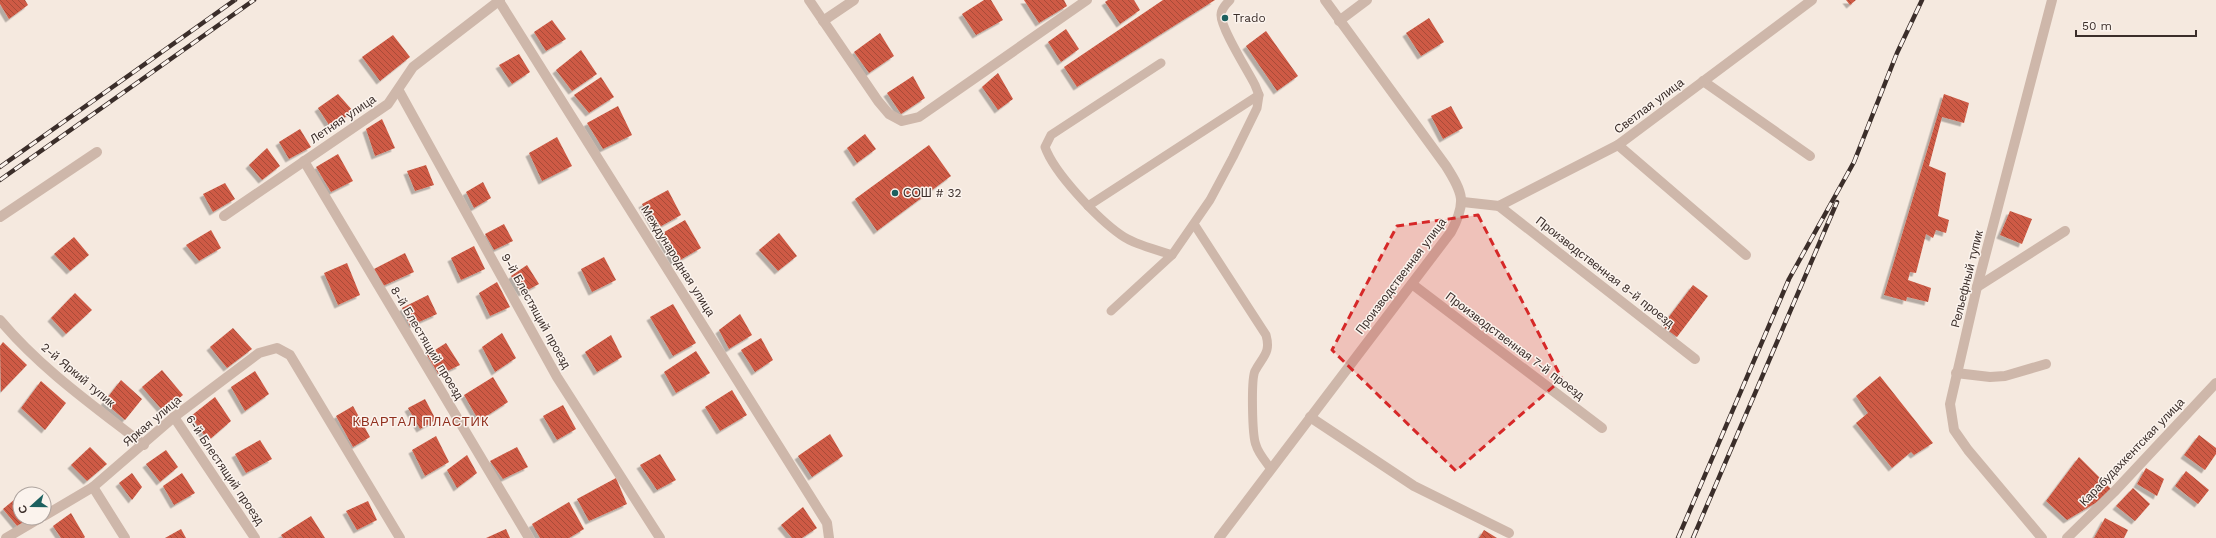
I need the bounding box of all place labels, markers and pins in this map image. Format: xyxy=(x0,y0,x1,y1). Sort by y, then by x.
place label: Trado xyxy=(1233,11,1266,25)
marker: Trado xyxy=(1220,13,1230,23)
place label: СОШ # 32 xyxy=(903,186,962,200)
marker: СОШ # 32 xyxy=(890,188,900,198)

